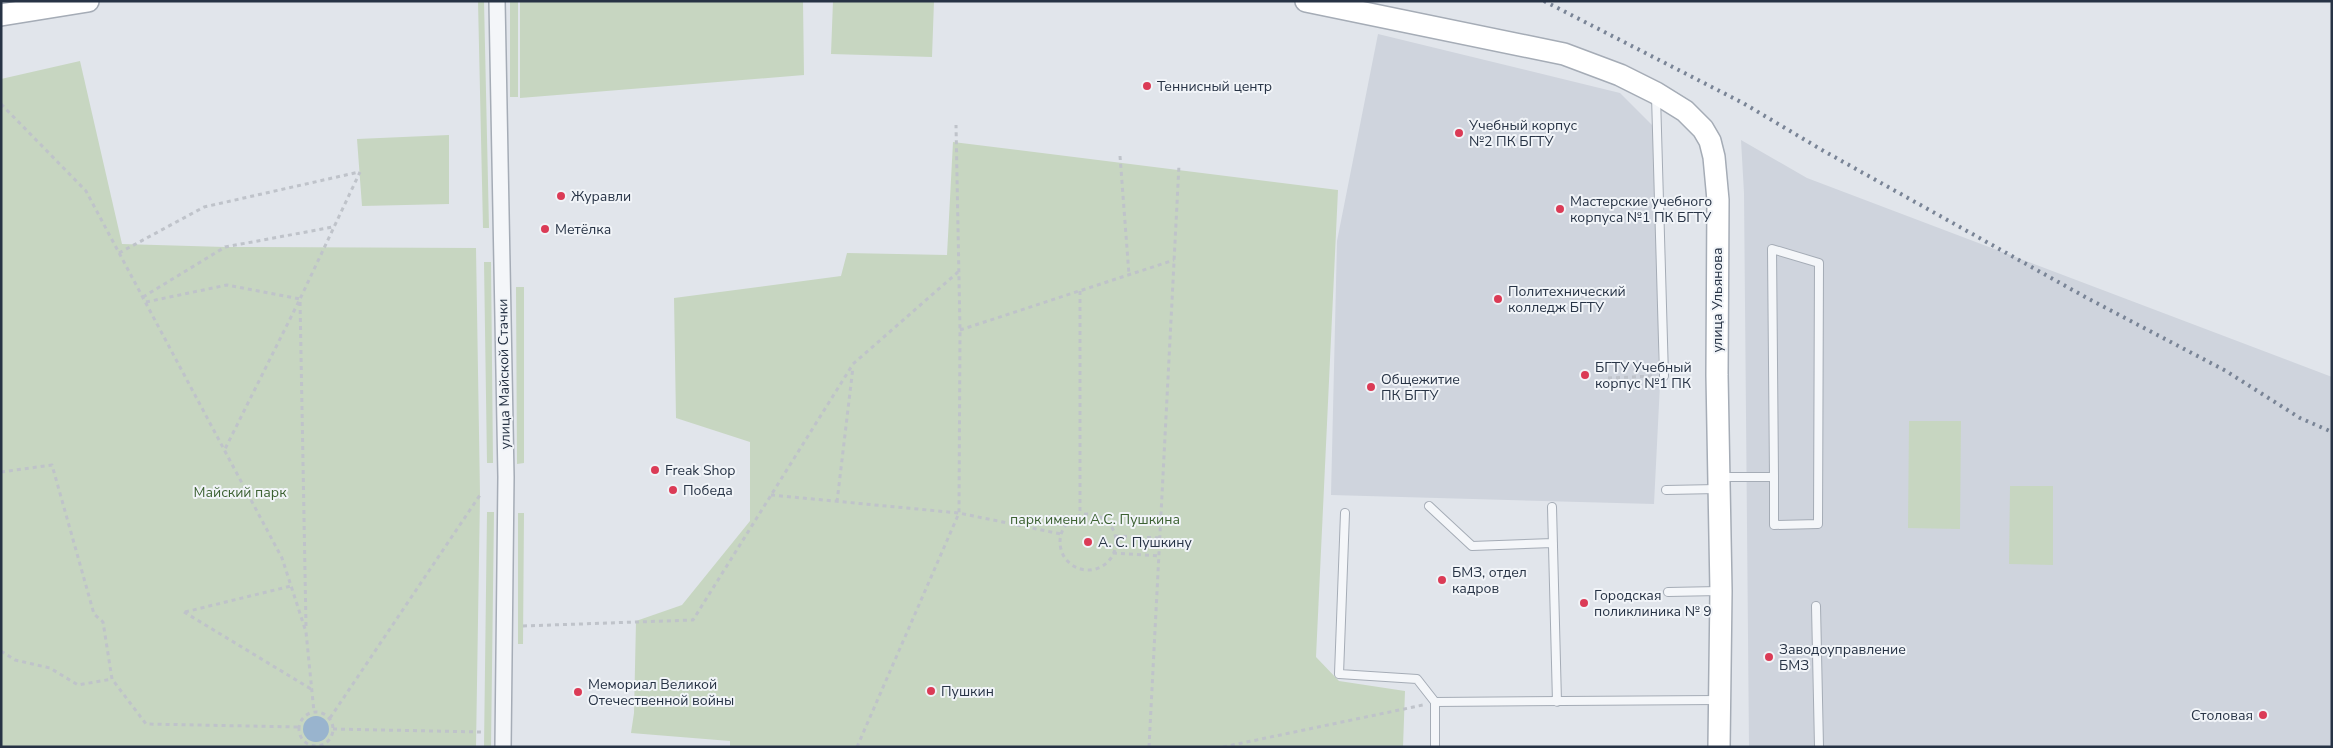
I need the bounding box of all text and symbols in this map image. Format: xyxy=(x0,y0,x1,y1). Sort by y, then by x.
place label: Теннисный центр xyxy=(1157,77,1272,96)
marker: Теннисный центр xyxy=(1141,80,1153,92)
place label: Учебный корпус №2 ПК БГТУ xyxy=(1468,116,1577,151)
marker: Учебный корпус №2 ПК БГТУ xyxy=(1453,127,1465,139)
place label: Журавли xyxy=(571,187,631,206)
marker: Журавли xyxy=(555,190,567,202)
place label: Мастерские учебного корпуса №1 ПК БГТУ xyxy=(1570,192,1712,227)
marker: Мастерские учебного корпуса №1 ПК БГТУ xyxy=(1554,203,1566,215)
place label: Метёлка xyxy=(555,220,611,239)
marker: Метёлка xyxy=(539,223,551,235)
street label: улица Ульянова xyxy=(1708,247,1727,353)
place label: Политехнический колледж БГТУ xyxy=(1508,282,1626,317)
marker: Политехнический колледж БГТУ xyxy=(1492,293,1504,305)
street label: улица Майской Стачки xyxy=(493,299,515,449)
place label: БГТУ Учебный корпус №1 ПК xyxy=(1595,358,1692,393)
marker: БГТУ Учебный корпус №1 ПК xyxy=(1579,369,1591,381)
place label: Общежитие ПК БГТУ xyxy=(1381,370,1460,405)
marker: Общежитие ПК БГТУ xyxy=(1365,381,1377,393)
place label: Freak Shop xyxy=(665,461,735,480)
marker: Freak Shop xyxy=(649,464,661,476)
place label: Победа xyxy=(683,481,733,500)
park label: Майский парк xyxy=(193,483,287,502)
marker: Победа xyxy=(667,484,679,496)
park label: парк имени А.С. Пушкина xyxy=(1010,510,1180,529)
place label: А. С. Пушкину xyxy=(1098,533,1192,552)
marker: А. С. Пушкину xyxy=(1082,536,1094,548)
place label: БМЗ, отдел кадров xyxy=(1452,563,1527,598)
marker: БМЗ, отдел кадров xyxy=(1436,574,1448,586)
place label: Городская поликлиника № 9 xyxy=(1594,586,1712,621)
marker: Городская поликлиника № 9 xyxy=(1578,597,1590,609)
place label: Заводоуправление БМЗ xyxy=(1779,640,1906,675)
marker: Заводоуправление БМЗ xyxy=(1763,651,1775,663)
place label: Мемориал Великой Отечественной войны xyxy=(588,675,734,710)
place label: Пушкин xyxy=(941,682,994,701)
marker: Пушкин xyxy=(925,685,937,697)
marker: Мемориал Великой Отечественной войны xyxy=(572,686,584,698)
place label: Столовая xyxy=(2191,706,2253,725)
marker: Столовая xyxy=(2257,709,2269,721)

